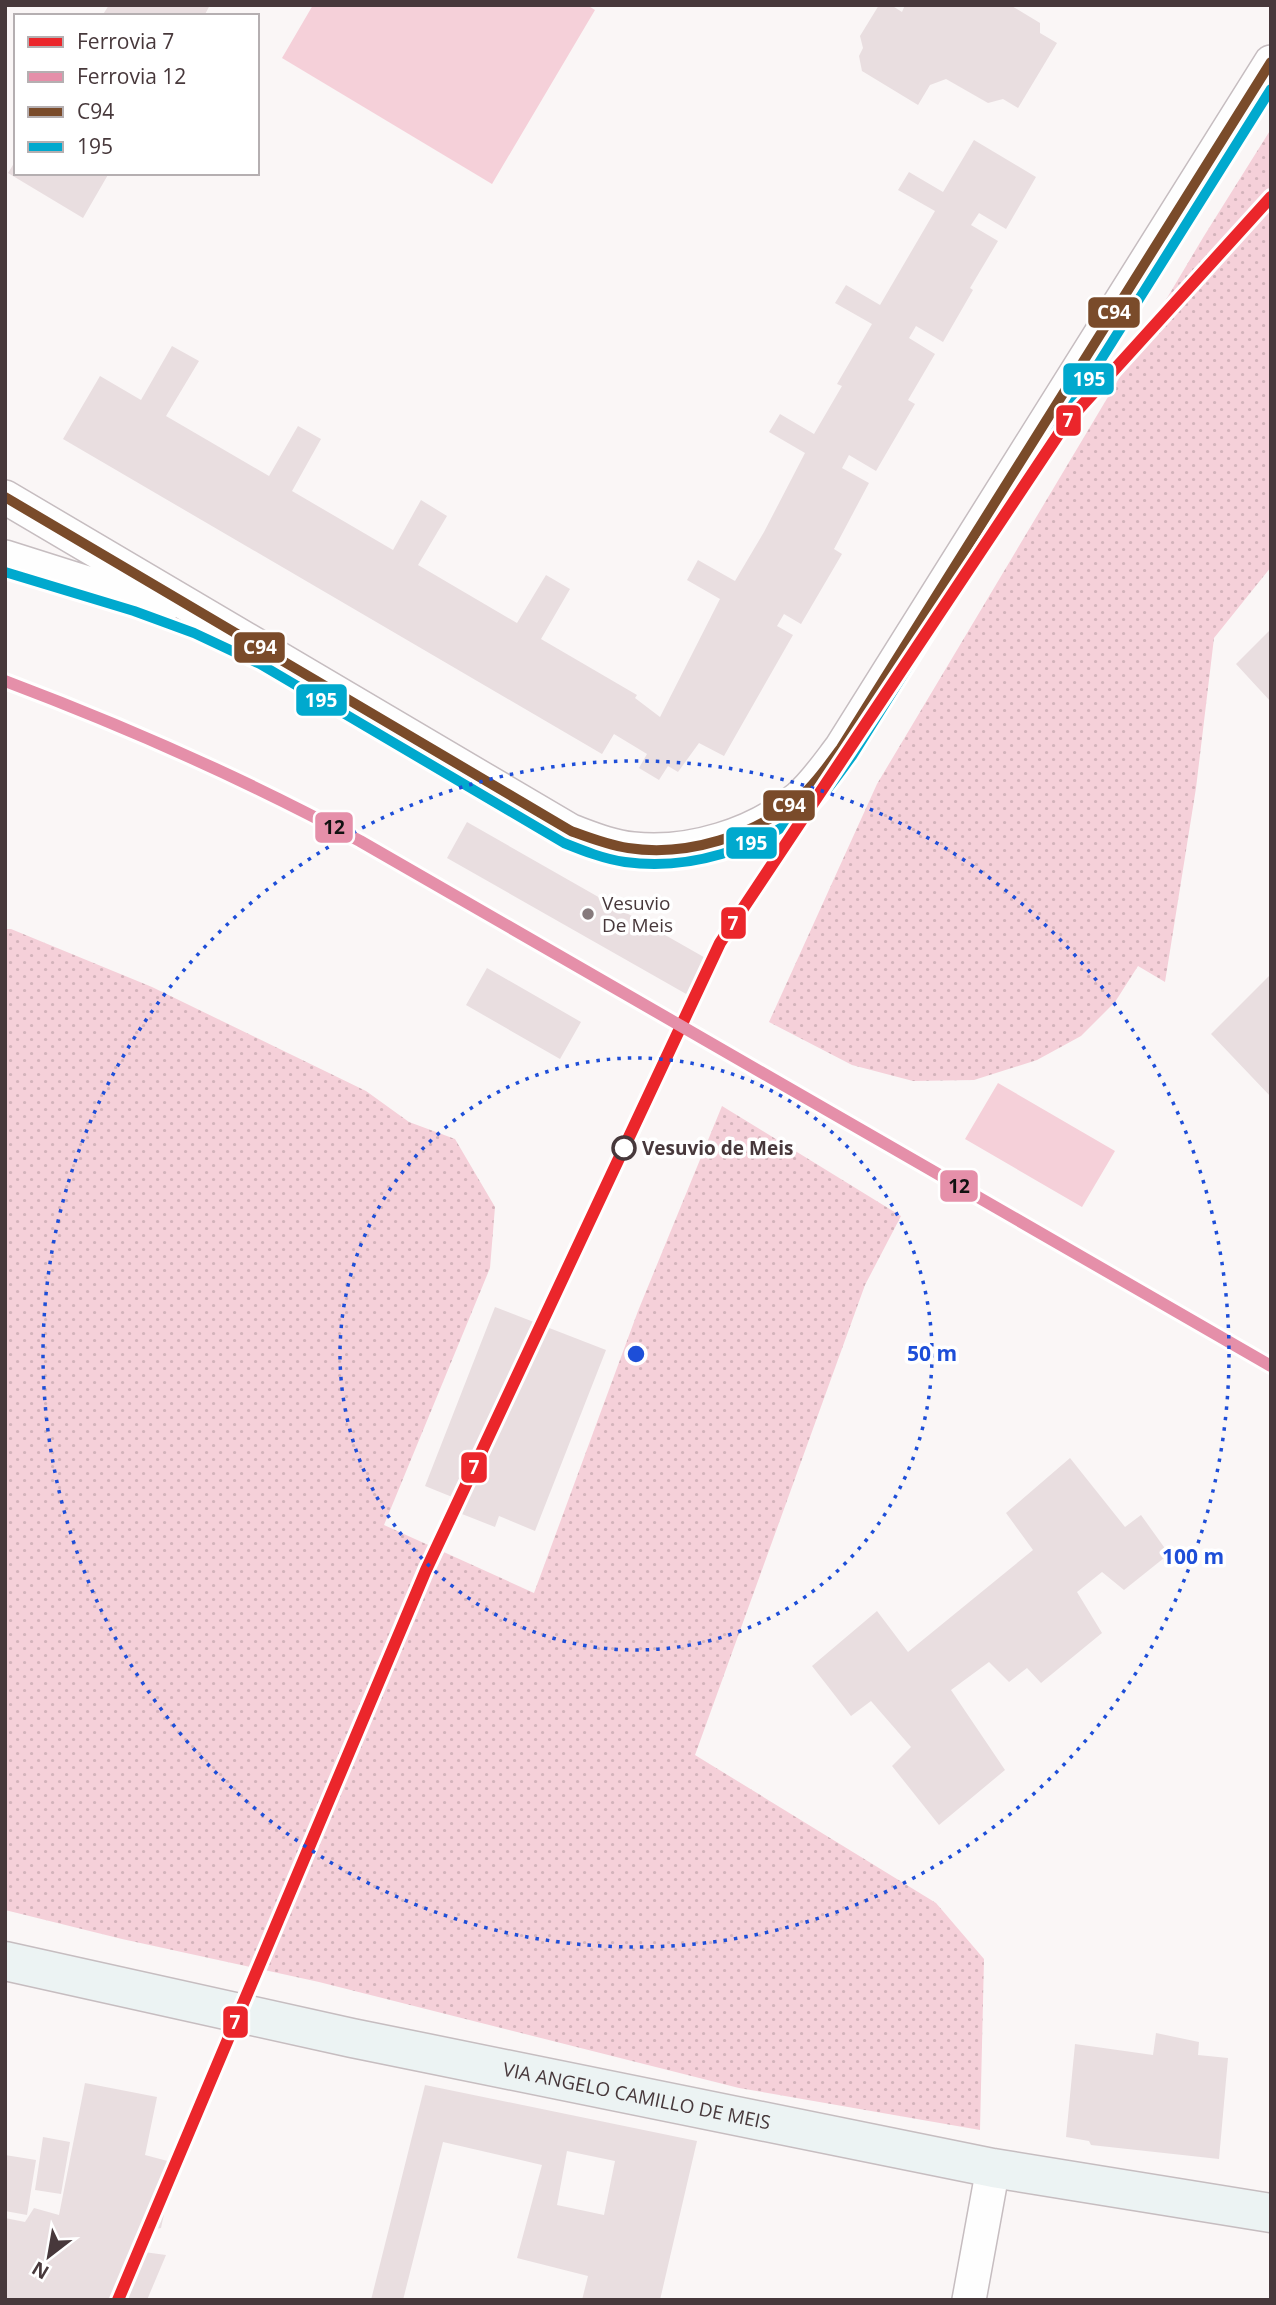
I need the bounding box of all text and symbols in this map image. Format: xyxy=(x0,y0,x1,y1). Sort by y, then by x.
legend xyxy=(14,14,259,175)
text: Ferrovia 7 xyxy=(77,27,174,55)
text: Ferrovia 12 xyxy=(77,62,186,90)
text: C94 xyxy=(77,97,114,125)
text: 195 xyxy=(77,132,113,160)
line badge: C94 xyxy=(1087,296,1141,329)
text: C94 xyxy=(1097,299,1131,325)
line badge: 195 xyxy=(1062,362,1115,396)
text: 195 xyxy=(1073,366,1105,392)
line badge: 7 xyxy=(1055,404,1082,437)
text: 7 xyxy=(1063,407,1074,433)
line badge: C94 xyxy=(233,631,286,664)
text: C94 xyxy=(243,634,277,660)
line badge: 195 xyxy=(295,683,348,717)
text: 195 xyxy=(305,687,337,713)
line badge: C94 xyxy=(762,789,816,822)
text: C94 xyxy=(772,792,806,818)
line badge: 12 xyxy=(314,811,354,844)
text: 12 xyxy=(323,814,345,840)
line badge: 195 xyxy=(725,826,778,860)
text: 195 xyxy=(735,830,767,856)
place label: Vesuvio De Meis xyxy=(602,890,673,938)
marker: Vesuvio De Meis xyxy=(580,906,596,922)
line badge: 7 xyxy=(720,906,747,940)
text: 7 xyxy=(728,910,739,936)
place label: Vesuvio de Meis xyxy=(642,1135,793,1161)
marker: Vesuvio de Meis xyxy=(612,1136,636,1160)
line badge: 12 xyxy=(939,1169,979,1203)
text: 12 xyxy=(948,1173,970,1199)
text: 50 m xyxy=(907,1339,957,1367)
centre of rings xyxy=(624,1342,648,1366)
line badge: 7 xyxy=(460,1451,488,1484)
text: 7 xyxy=(469,1454,480,1480)
text: 100 m xyxy=(1162,1542,1224,1570)
line badge: 7 xyxy=(222,2005,249,2039)
text: 7 xyxy=(230,2009,241,2035)
street label: VIA ANGELO CAMILLO DE MEIS xyxy=(501,2056,773,2136)
north arrow xyxy=(14,2221,84,2291)
text: N xyxy=(27,2255,54,2286)

